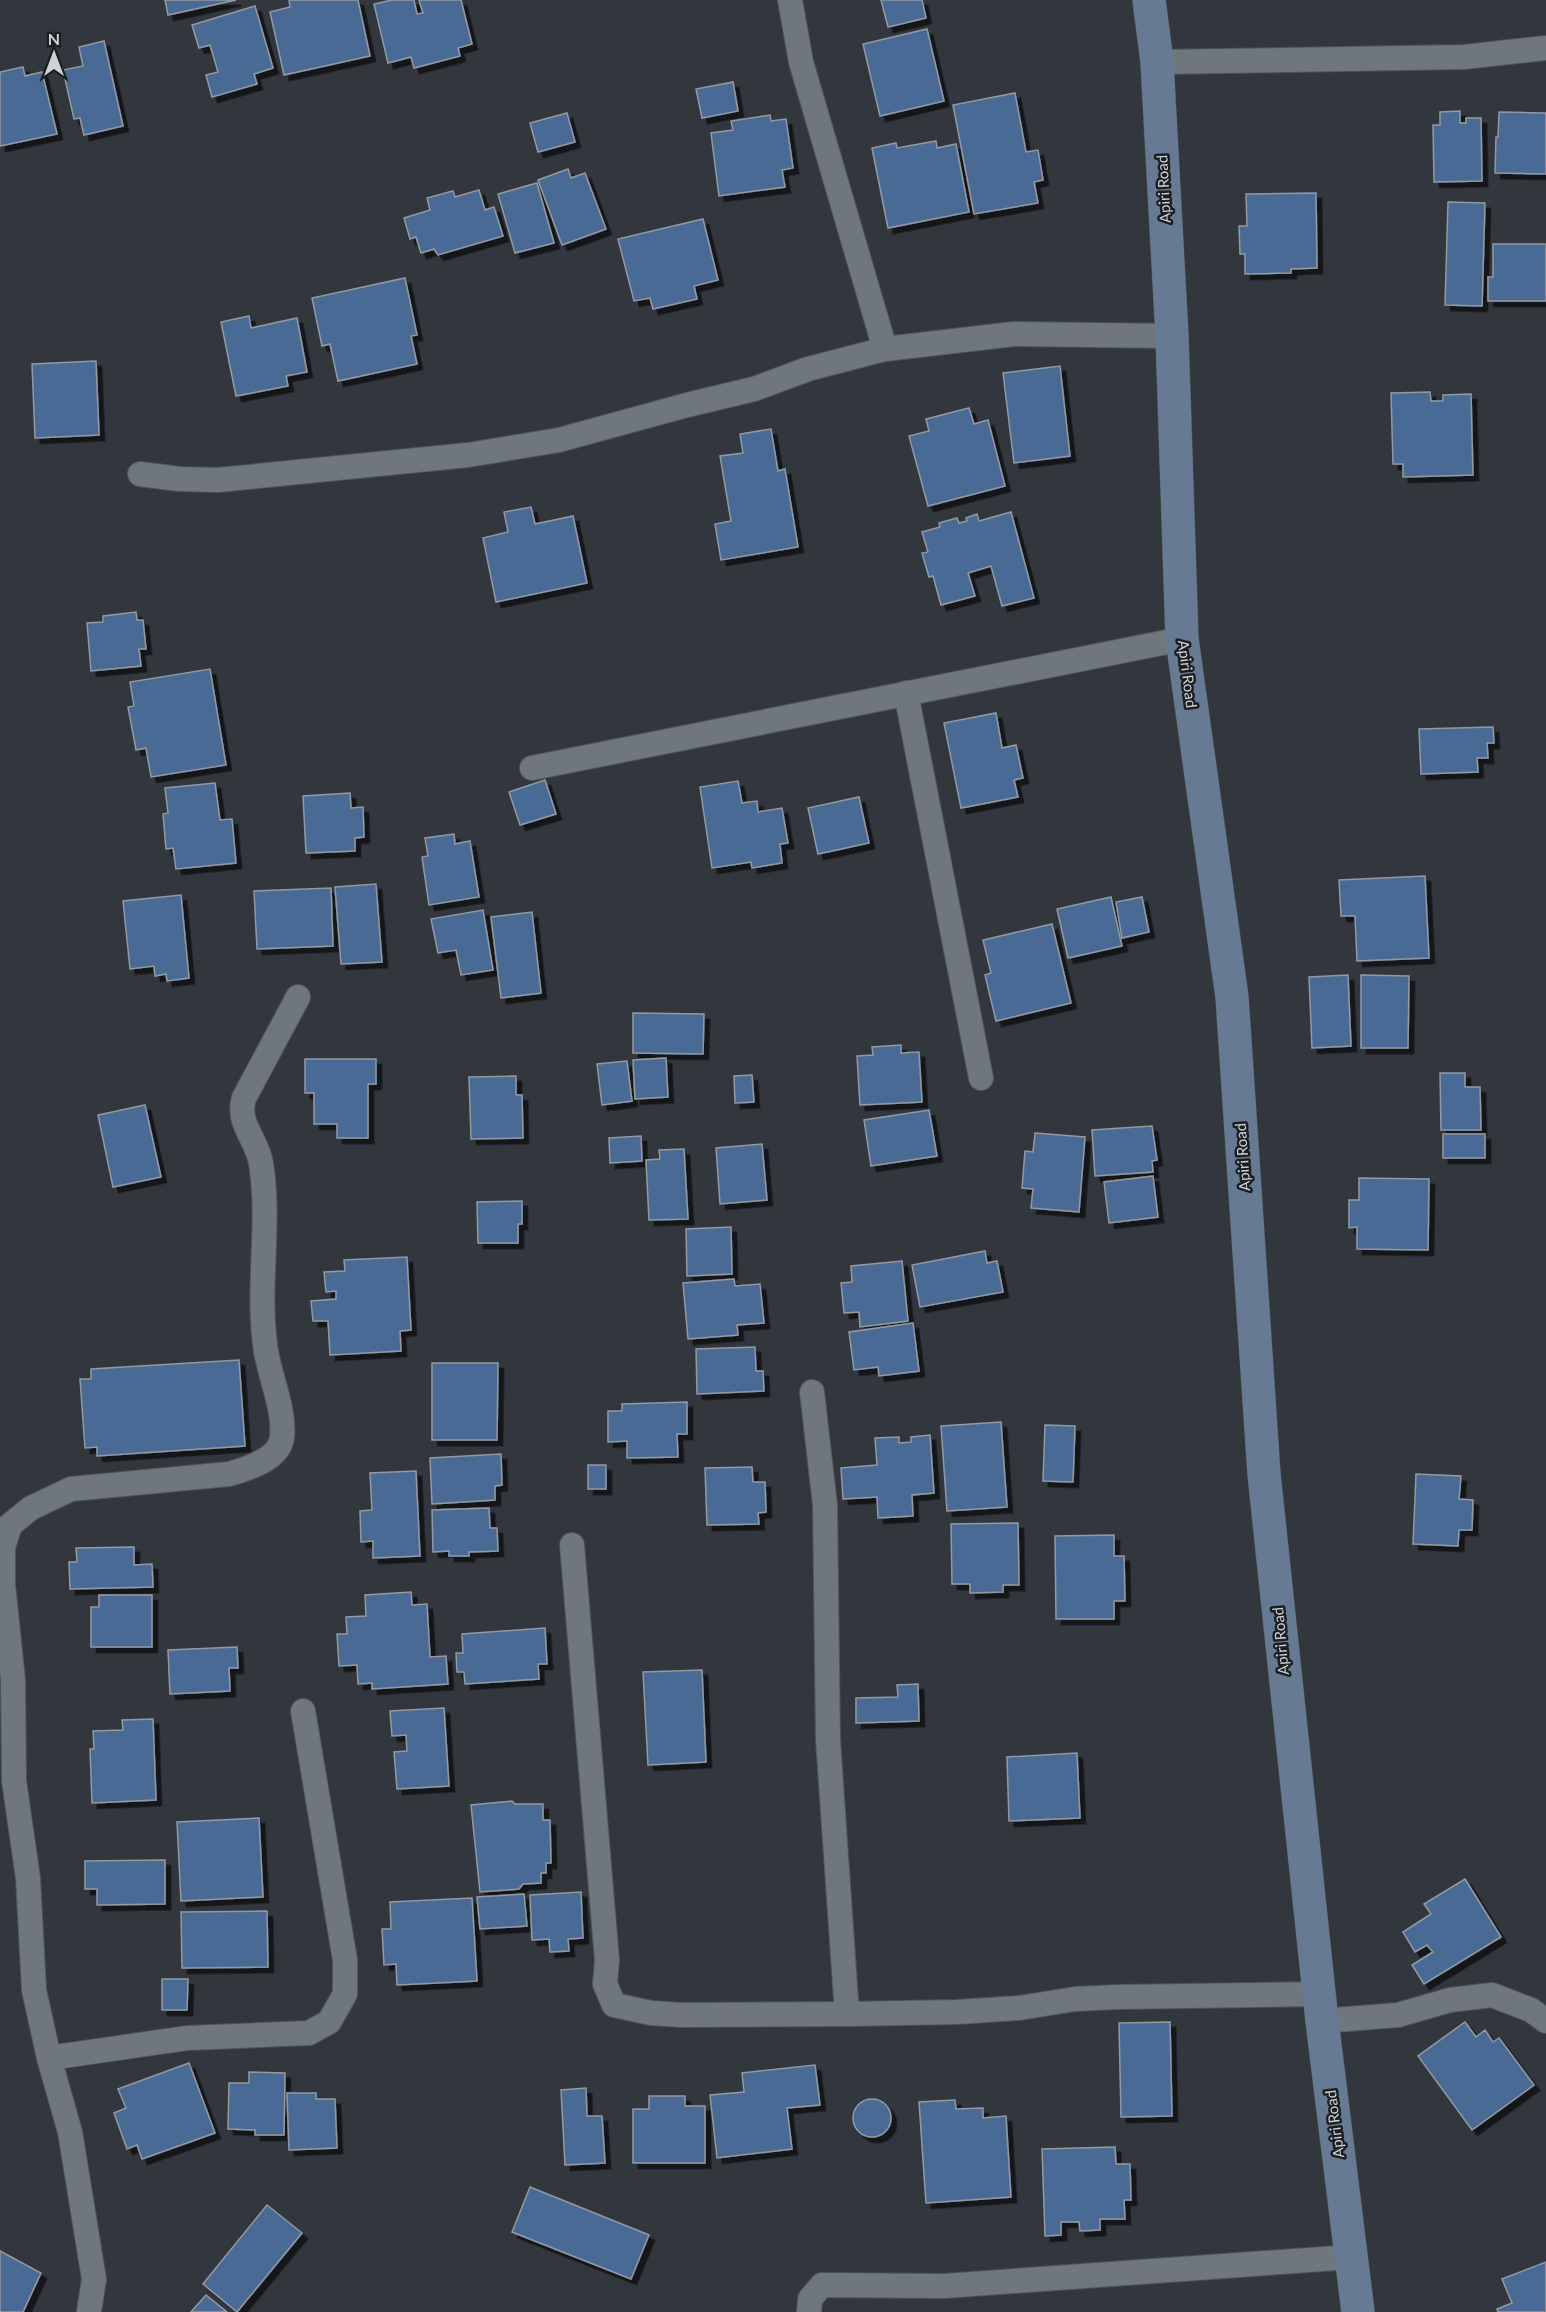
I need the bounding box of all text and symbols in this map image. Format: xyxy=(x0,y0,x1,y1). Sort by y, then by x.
north arrow xyxy=(24,24,84,84)
text: N xyxy=(48,29,60,48)
street label: Apiri Road xyxy=(1152,154,1174,224)
street label: Apiri Road xyxy=(1175,639,1201,709)
street label: Apiri Road xyxy=(1231,1122,1253,1192)
street label: Apiri Road xyxy=(1268,1606,1292,1676)
street label: Apiri Road xyxy=(1321,2089,1347,2159)

